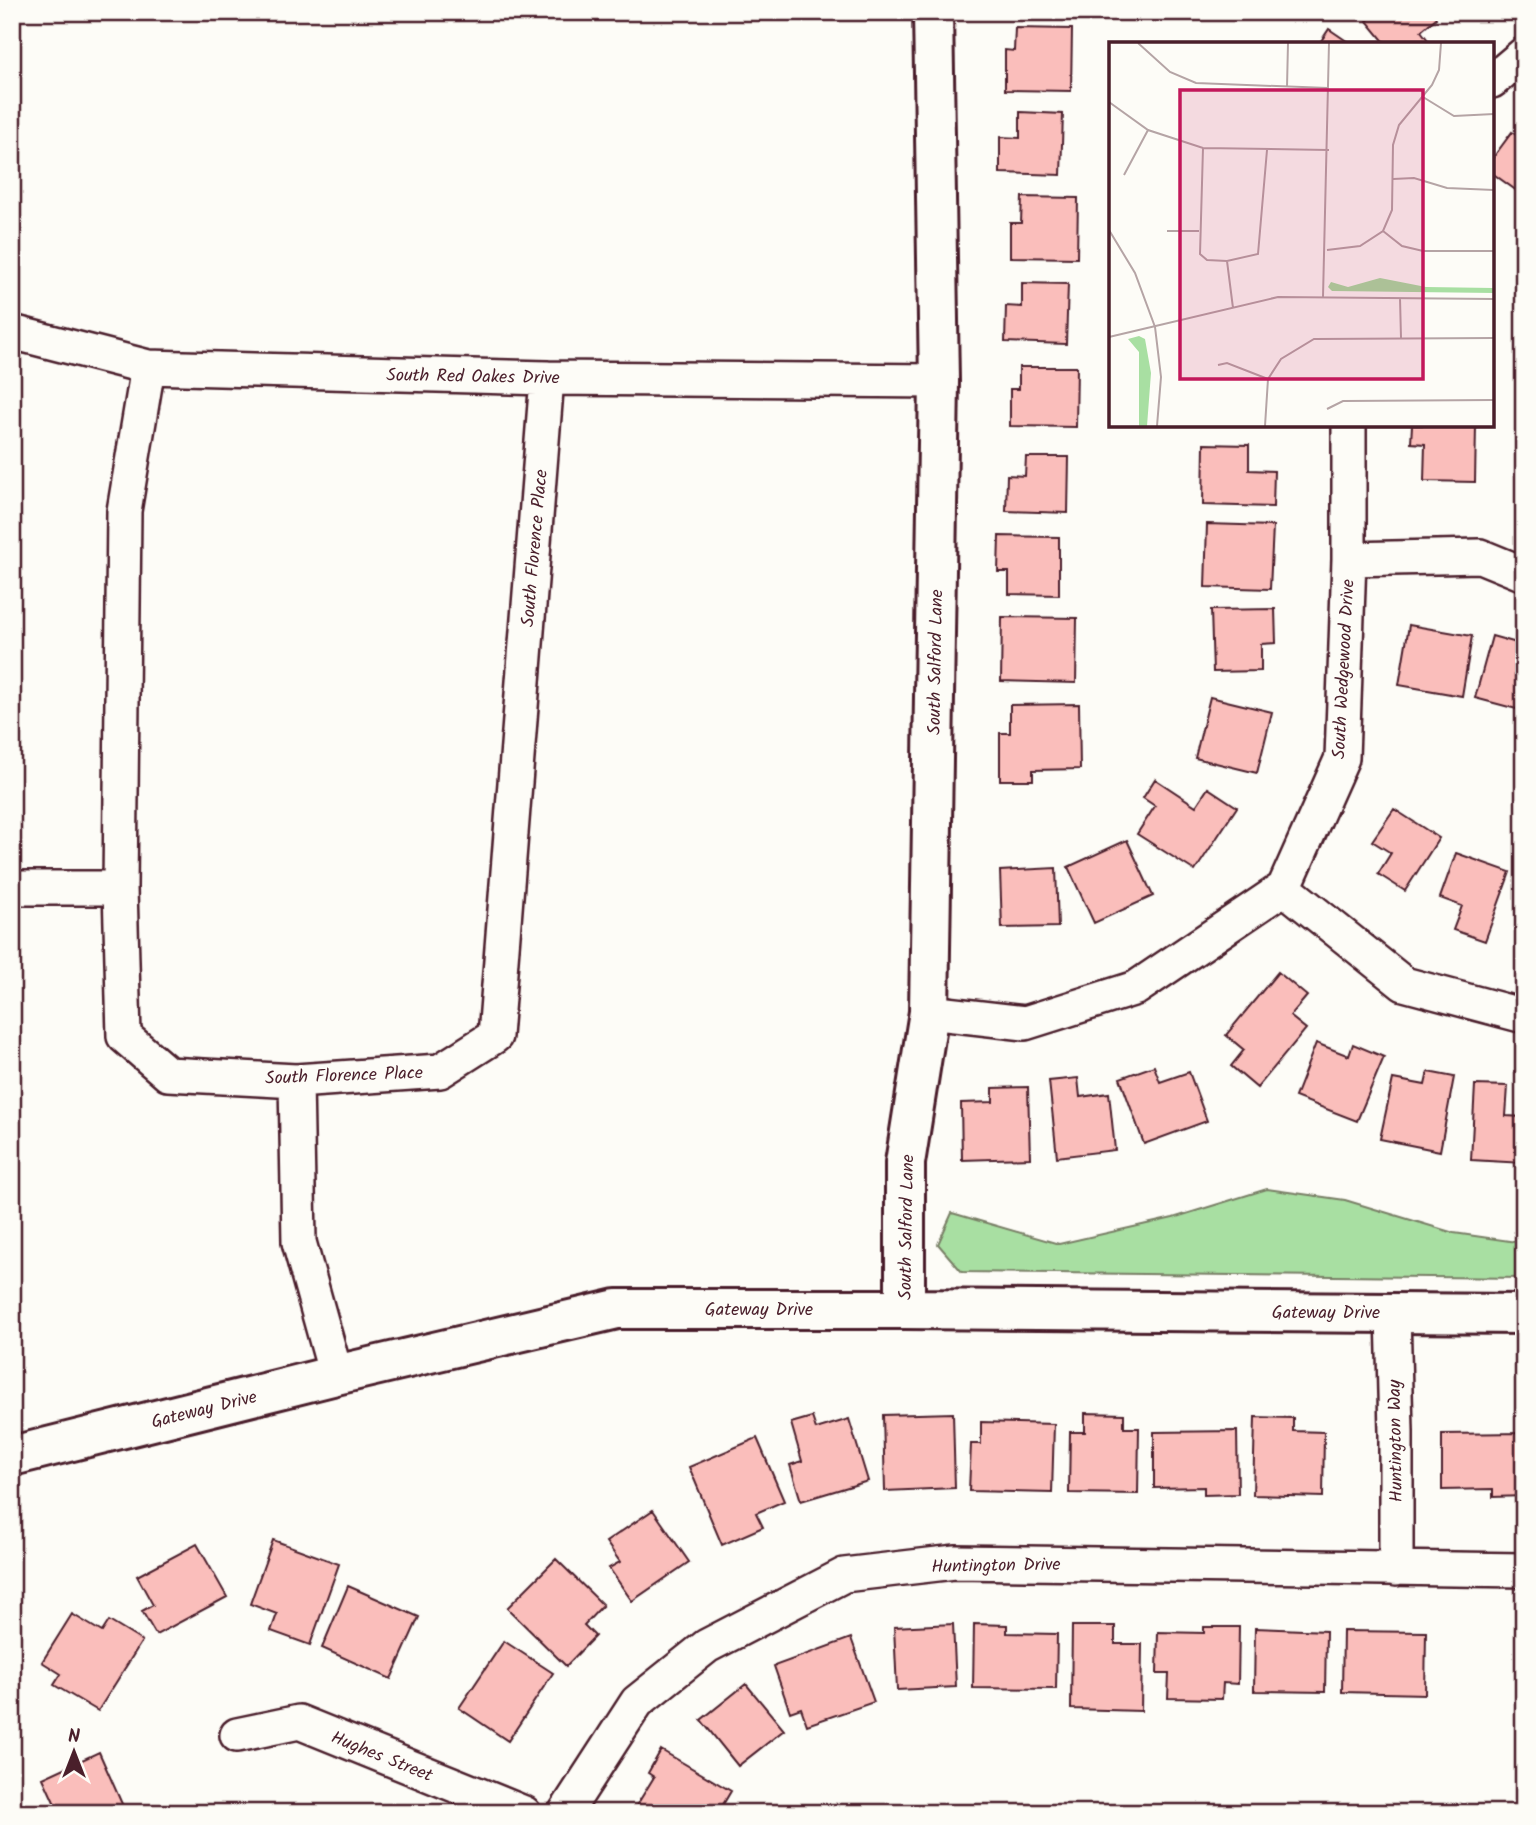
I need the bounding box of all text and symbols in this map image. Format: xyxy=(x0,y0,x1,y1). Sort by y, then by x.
inset map xyxy=(1109,42,1494,427)
street label: South Red Oakes Drive xyxy=(386,361,560,394)
street label: South Florence Place xyxy=(514,468,557,628)
street label: South Wedgewood Drive xyxy=(1325,578,1364,760)
street label: South Salford Lane xyxy=(921,589,952,735)
street label: South Florence Place xyxy=(265,1059,423,1094)
street label: South Salford Lane xyxy=(892,1154,923,1300)
street label: Gateway Drive xyxy=(705,1296,813,1325)
street label: Gateway Drive xyxy=(1272,1299,1380,1328)
street label: Huntington Way xyxy=(1381,1379,1412,1503)
street label: Gateway Drive xyxy=(148,1383,260,1438)
street label: Huntington Drive xyxy=(931,1551,1061,1582)
north arrow xyxy=(38,1716,108,1786)
text: N xyxy=(68,1722,80,1752)
street label: Hughes Street xyxy=(326,1724,438,1791)

